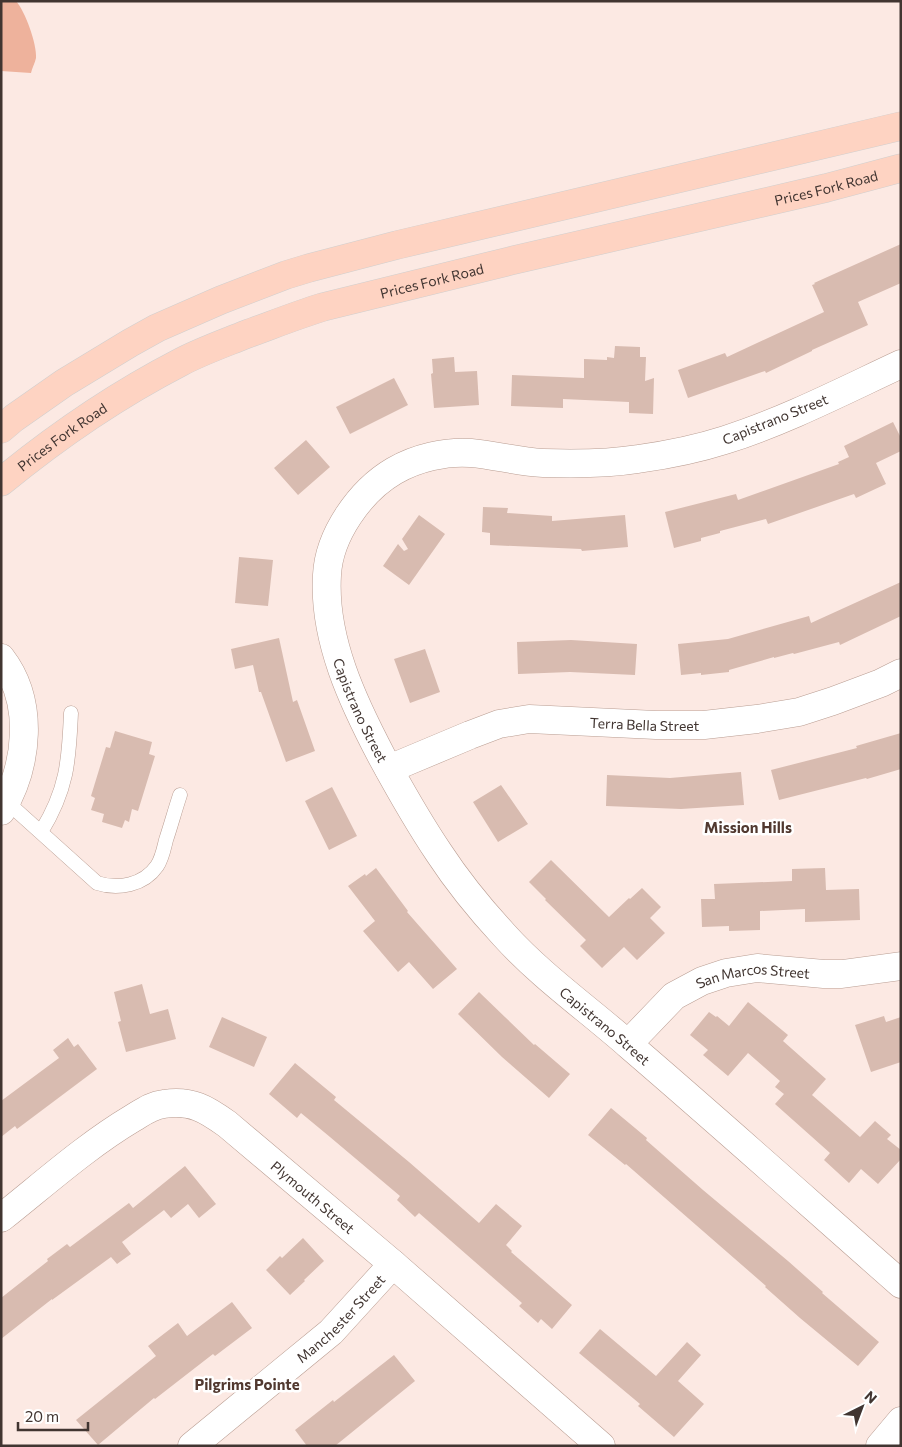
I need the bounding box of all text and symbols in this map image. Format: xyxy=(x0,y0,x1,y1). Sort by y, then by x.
street label: Prices Fork Road xyxy=(772,166,879,208)
street label: Prices Fork Road xyxy=(378,259,485,301)
street label: Capistrano Street xyxy=(720,390,830,448)
street label: Prices Fork Road xyxy=(14,399,110,474)
street label: Capistrano Street xyxy=(330,656,392,765)
street label: Terra Bella Street xyxy=(589,713,700,734)
district label: Mission Hills xyxy=(704,818,792,836)
street label: San Marcos Street xyxy=(692,959,811,991)
street label: Capistrano Street xyxy=(557,983,654,1068)
street label: Plymouth Street xyxy=(268,1157,359,1237)
street label: Manchester Street xyxy=(292,1270,388,1366)
district label: Pilgrims Pointe xyxy=(194,1375,300,1393)
north arrow xyxy=(837,1382,887,1432)
text: N xyxy=(861,1387,881,1407)
scale bar xyxy=(18,1400,88,1432)
text: 20 m xyxy=(25,1407,59,1425)

